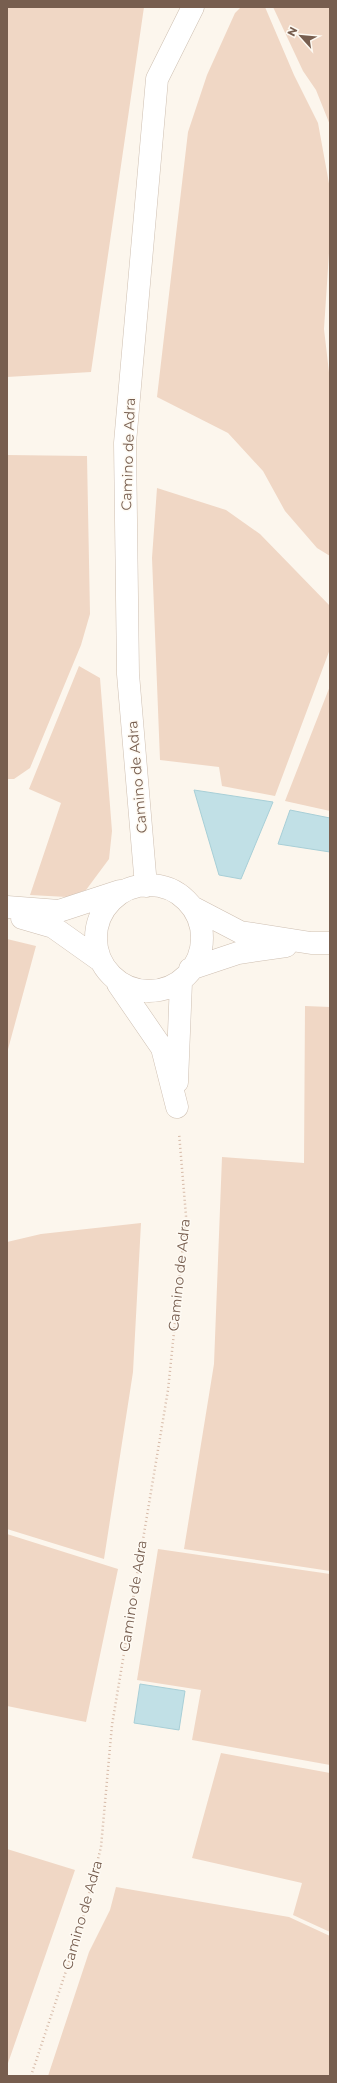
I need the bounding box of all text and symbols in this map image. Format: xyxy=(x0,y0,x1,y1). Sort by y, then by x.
north arrow xyxy=(281,16,321,56)
text: N xyxy=(284,24,300,39)
street label: Camino de Adra xyxy=(117,397,139,511)
street label: Camino de Adra xyxy=(123,720,151,834)
street label: Camino de Adra xyxy=(164,1218,194,1332)
street label: Camino de Adra xyxy=(115,1539,151,1653)
street label: Camino de Adra xyxy=(58,1858,106,1972)

